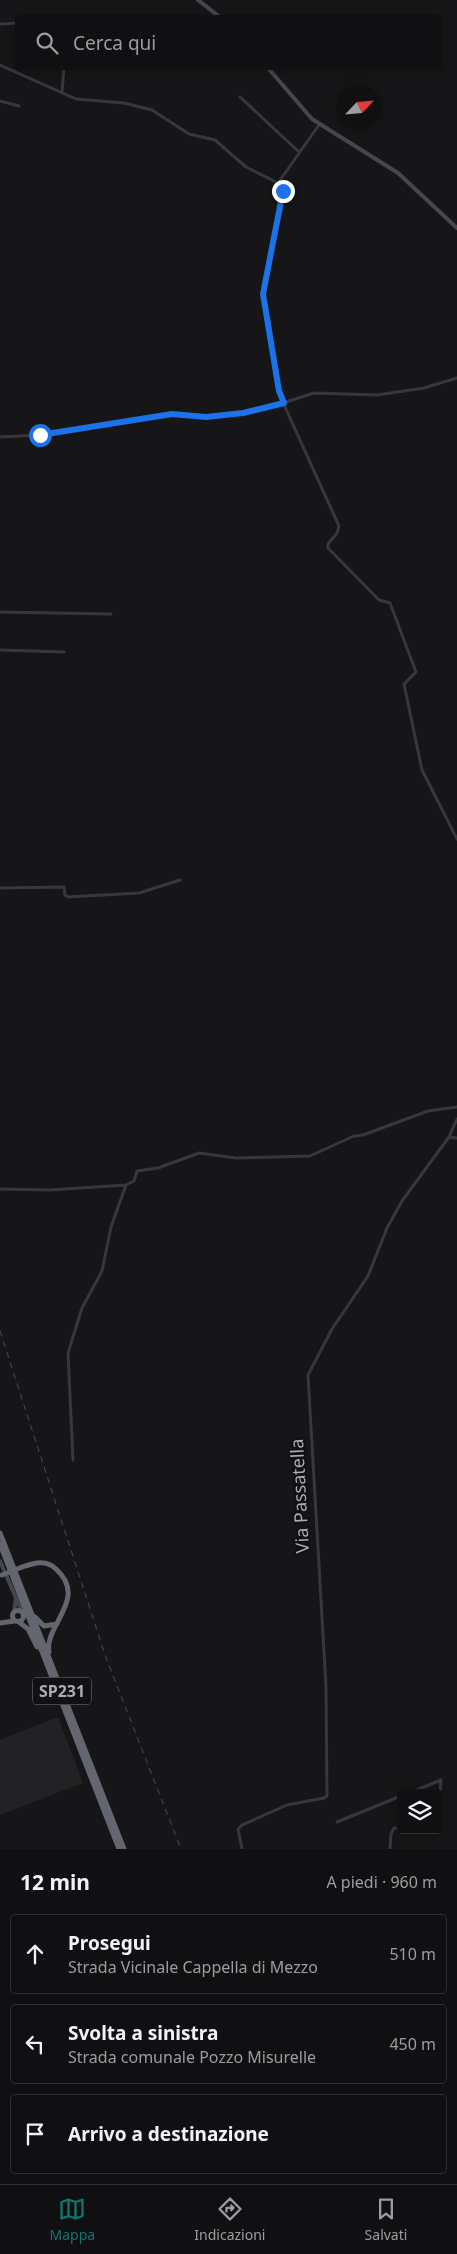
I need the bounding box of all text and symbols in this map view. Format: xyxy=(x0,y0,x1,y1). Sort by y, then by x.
search box xyxy=(15,15,442,70)
icon: search xyxy=(33,29,61,57)
text: Cerca qui xyxy=(73,30,156,56)
north arrow xyxy=(337,85,382,130)
route end xyxy=(272,180,295,203)
route start xyxy=(29,424,52,447)
street label: Via Passatella xyxy=(284,1438,314,1554)
road number: SP231 xyxy=(33,1678,91,1704)
map controls xyxy=(397,1789,442,1834)
button: layers xyxy=(397,1789,442,1834)
text: 12 min xyxy=(20,1868,90,1896)
text: A piedi · 960 m xyxy=(326,1871,437,1893)
text: Prosegui xyxy=(68,1930,151,1956)
icon: ahead xyxy=(21,1940,49,1968)
text: 510 m xyxy=(389,1943,436,1965)
text: Strada Vicinale Cappella di Mezzo xyxy=(68,1956,318,1978)
text: Svolta a sinistra xyxy=(68,2020,218,2046)
icon: left xyxy=(21,2030,49,2058)
text: 450 m xyxy=(389,2033,436,2055)
text: Strada comunale Pozzo Misurelle xyxy=(68,2046,316,2068)
icon: arrive xyxy=(21,2120,49,2148)
text: Arrivo a destinazione xyxy=(68,2121,269,2147)
tab: Mappa xyxy=(50,2195,95,2244)
tab: Indicazioni xyxy=(194,2195,265,2244)
tab: Salvati xyxy=(365,2195,407,2244)

